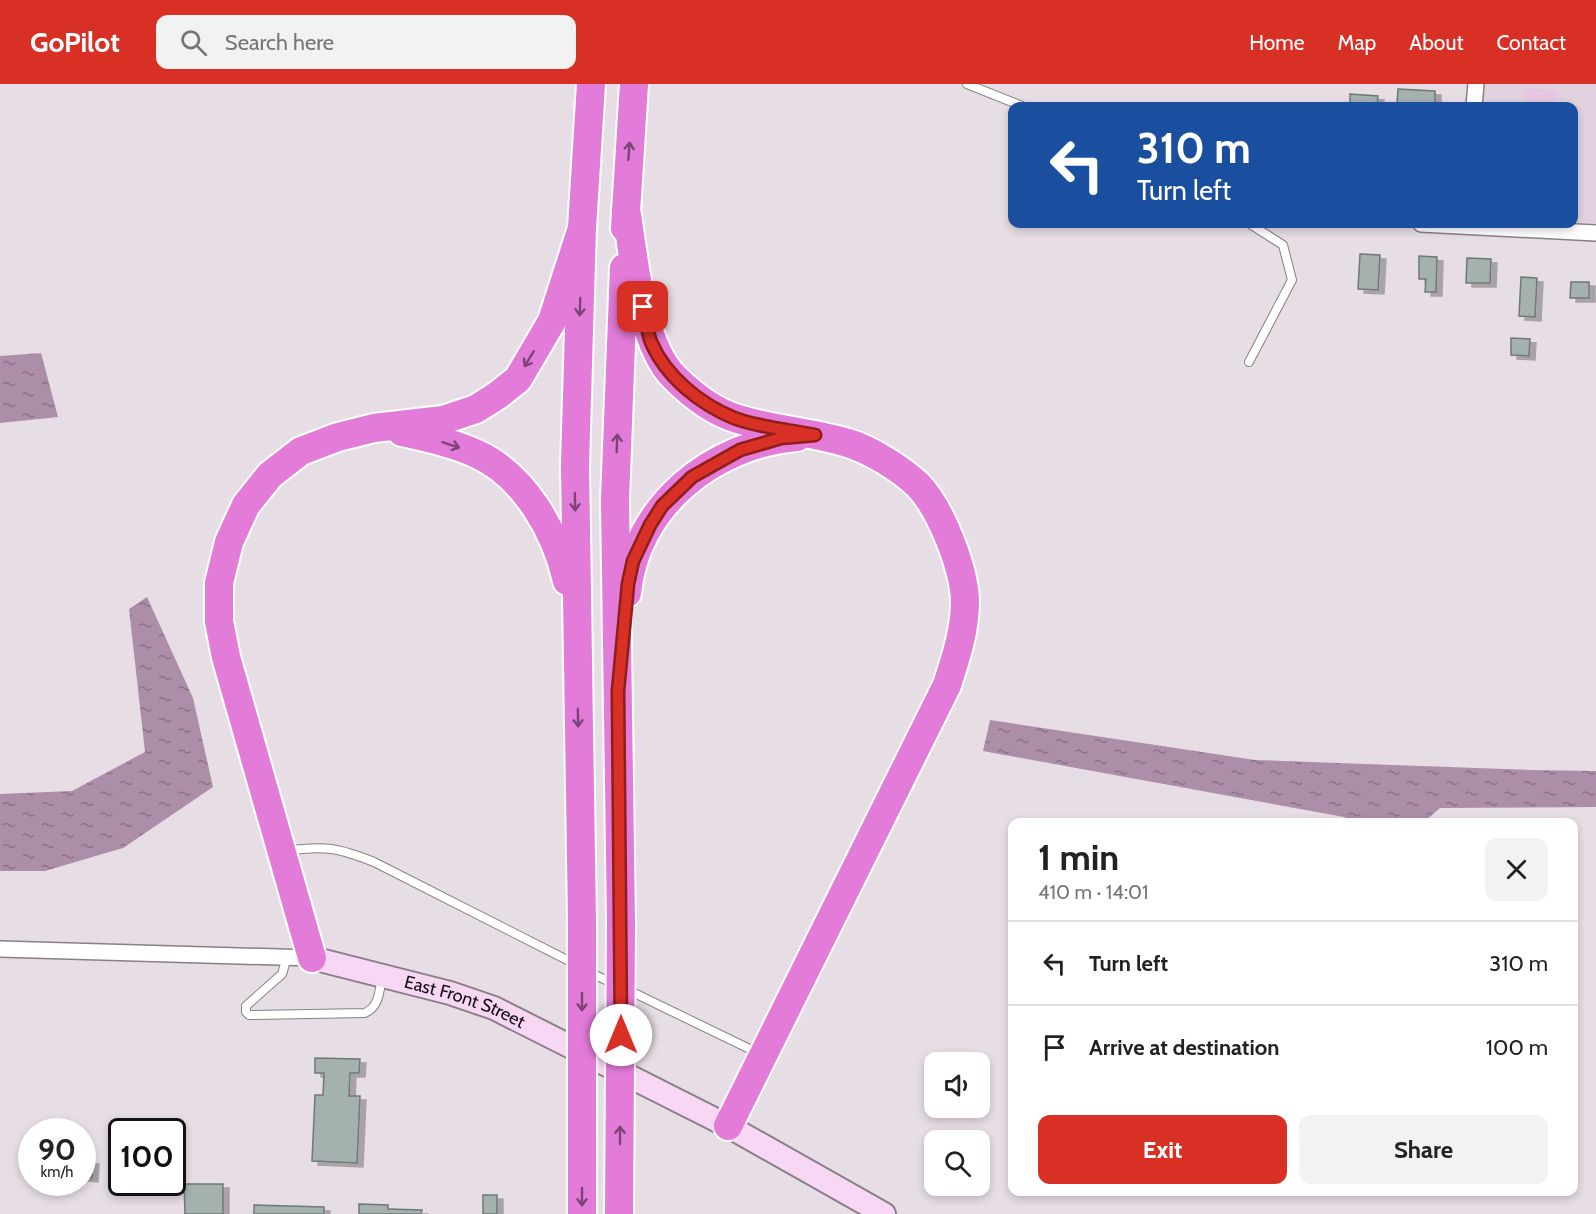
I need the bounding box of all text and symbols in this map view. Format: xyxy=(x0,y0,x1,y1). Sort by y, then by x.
search box xyxy=(156,15,576,69)
text: GoPilot xyxy=(30,25,120,59)
icon: search xyxy=(177,26,210,59)
text: Search here xyxy=(225,29,334,56)
text: Home xyxy=(1249,30,1305,55)
text: Map xyxy=(1338,30,1376,55)
text: About xyxy=(1409,30,1463,55)
text: Contact xyxy=(1496,30,1566,55)
text: 310 m xyxy=(1137,122,1251,174)
icon: left xyxy=(1038,126,1116,204)
one-way arrow xyxy=(623,141,634,161)
text: Turn left xyxy=(1137,174,1231,207)
pin xyxy=(617,281,668,332)
icon: arrive xyxy=(626,290,659,323)
one-way arrow xyxy=(574,297,585,317)
one-way arrow xyxy=(523,350,535,367)
one-way arrow xyxy=(612,434,623,454)
one-way arrow xyxy=(441,440,460,451)
one-way arrow xyxy=(569,492,581,512)
one-way arrow xyxy=(572,708,583,728)
text: 1 min xyxy=(1038,835,1119,879)
button: close xyxy=(1485,838,1548,901)
text: 410 m · 14:01 xyxy=(1038,880,1149,904)
icon: left xyxy=(1038,947,1071,980)
text: Turn left xyxy=(1089,950,1168,977)
text: 310 m xyxy=(1489,950,1548,977)
street label: East Front Street xyxy=(402,971,529,1033)
one-way arrow xyxy=(576,991,588,1011)
position arrow xyxy=(589,1003,653,1067)
icon: arrive xyxy=(1038,1031,1071,1064)
text: Arrive at destination xyxy=(1089,1034,1279,1061)
text: 100 m xyxy=(1486,1034,1548,1061)
map controls xyxy=(924,1052,990,1196)
button: sound xyxy=(924,1052,990,1118)
button: Exit xyxy=(1038,1115,1287,1184)
button: Share xyxy=(1299,1115,1548,1184)
speed limit sign: 100 xyxy=(108,1118,186,1196)
one-way arrow xyxy=(614,1125,626,1145)
button: search xyxy=(924,1130,990,1196)
text: 90 xyxy=(38,1131,76,1168)
text: km/h xyxy=(41,1163,73,1181)
one-way arrow xyxy=(576,1186,588,1206)

